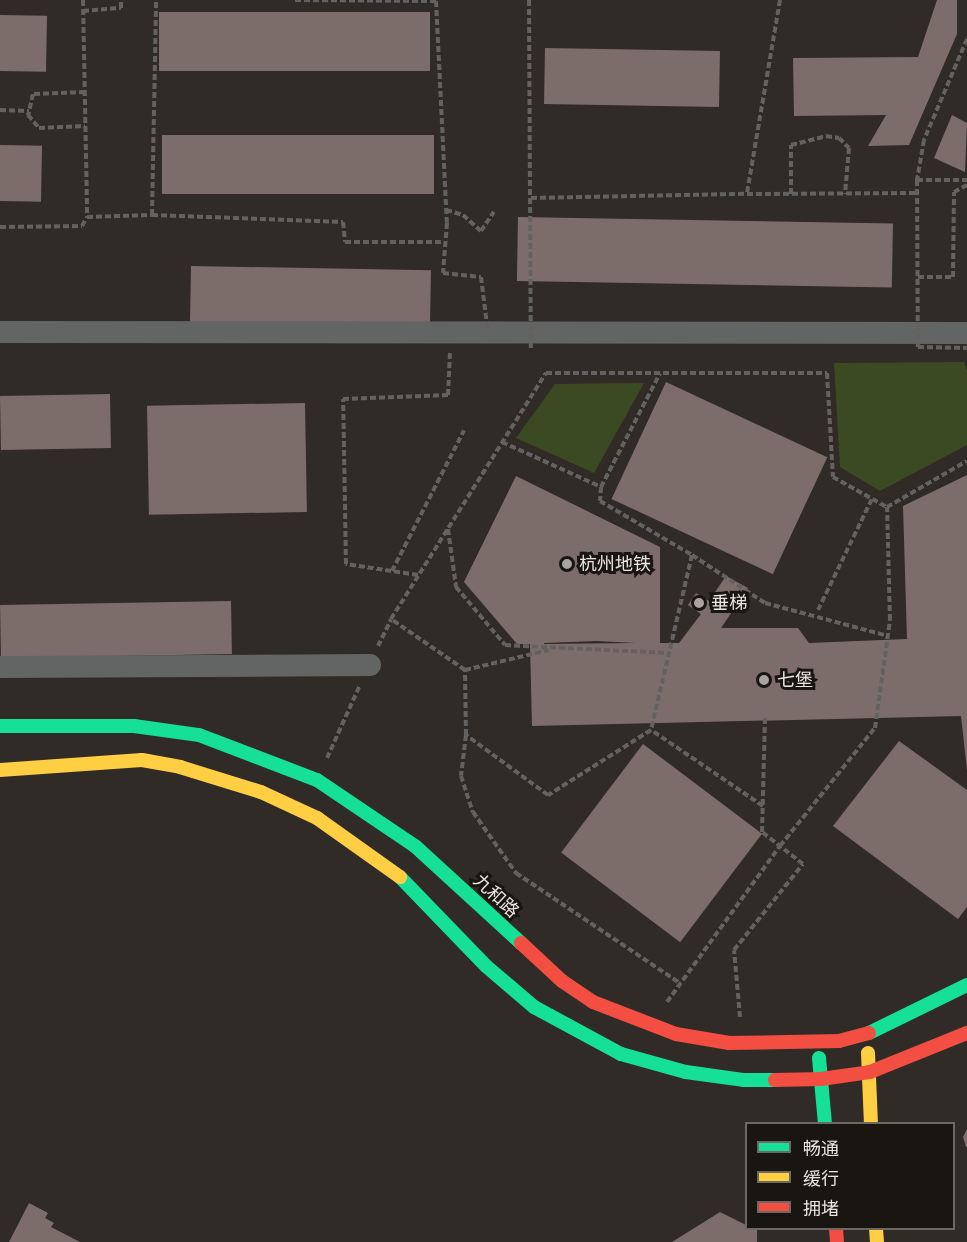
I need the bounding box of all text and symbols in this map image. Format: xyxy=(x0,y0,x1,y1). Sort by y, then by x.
place label: 杭州地铁 xyxy=(579,553,651,575)
marker: 杭州地铁 xyxy=(560,557,574,571)
place label: 垂梯 xyxy=(711,592,747,614)
marker: 垂梯 xyxy=(692,596,706,610)
place label: 七堡 xyxy=(777,669,813,691)
marker: 七堡 xyxy=(755,671,773,689)
street label: 九和路 xyxy=(469,870,523,922)
legend xyxy=(745,1122,955,1230)
text: 畅通 xyxy=(803,1137,839,1160)
text: 缓行 xyxy=(803,1167,839,1190)
text: 拥堵 xyxy=(803,1197,839,1220)

